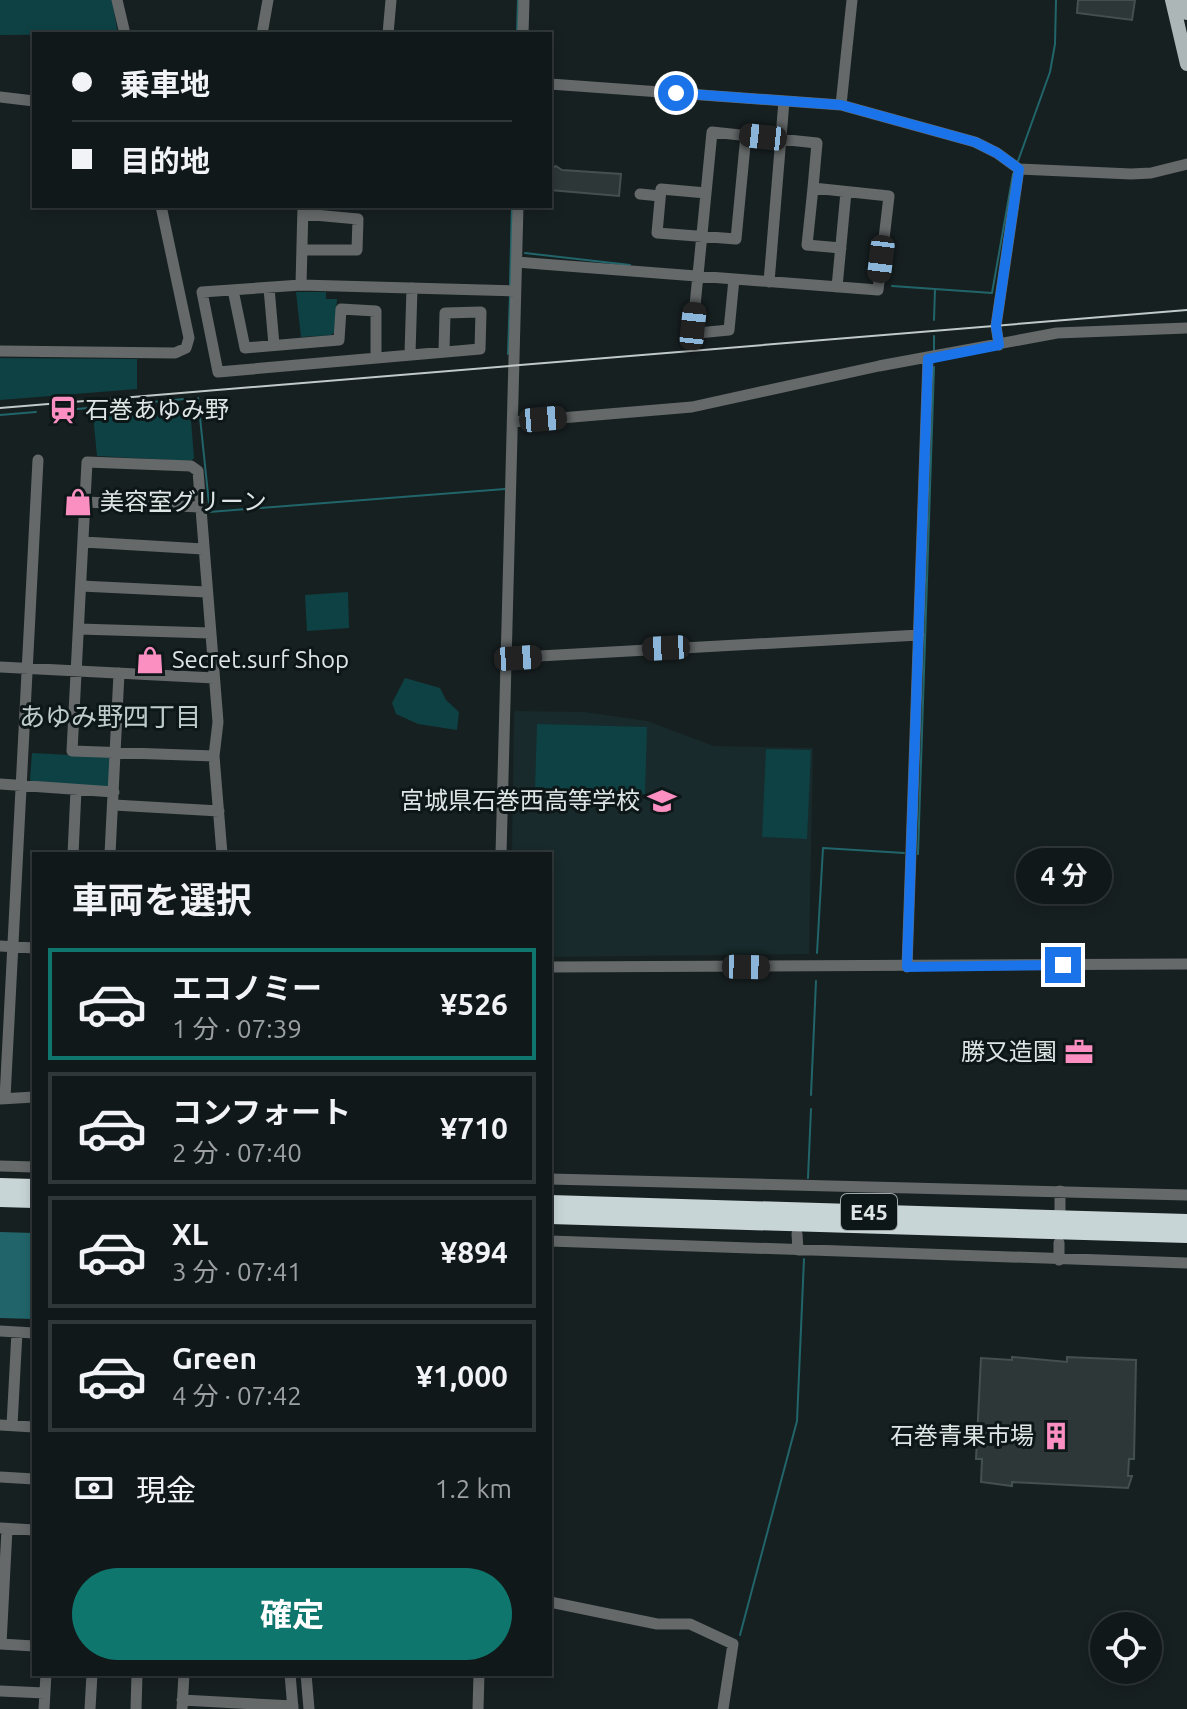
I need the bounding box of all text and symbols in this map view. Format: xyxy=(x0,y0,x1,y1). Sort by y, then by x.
text: 乗車地 xyxy=(120,67,210,101)
route start xyxy=(658,75,694,111)
car xyxy=(738,123,788,151)
text: 目的地 xyxy=(120,144,210,178)
car xyxy=(866,234,896,284)
car xyxy=(679,301,707,351)
station icon: 石巻あゆみ野 xyxy=(48,395,78,425)
place label: 石巻あゆみ野 xyxy=(85,396,229,423)
car xyxy=(518,405,568,433)
shop icon: 美容室グリーン xyxy=(63,487,93,517)
place label: 美容室グリーン xyxy=(100,488,267,515)
car xyxy=(641,635,691,661)
car xyxy=(493,644,543,672)
shop icon: Secret.surf Shop xyxy=(135,645,165,675)
place label: Secret.surf Shop xyxy=(172,646,349,673)
district label: あゆみ野四丁目 xyxy=(19,702,201,731)
school or university icon: 宮城県石巻西高等学校 xyxy=(647,786,677,816)
place label: 宮城県石巻西高等学校 xyxy=(400,787,640,814)
callout: 4 分 xyxy=(1015,849,1111,905)
text: 4 分 xyxy=(1041,861,1087,890)
text: 車両を選択 xyxy=(72,879,252,920)
route end xyxy=(1045,947,1081,983)
car xyxy=(722,955,770,979)
icon: car xyxy=(76,968,148,1040)
text: エコノミー xyxy=(172,971,322,1005)
text: ¥526 xyxy=(440,987,508,1021)
text: 1 分 · 07:39 xyxy=(172,1014,302,1043)
office icon: 勝又造園 xyxy=(1064,1037,1094,1067)
place label: 勝又造園 xyxy=(961,1038,1057,1065)
icon: car xyxy=(76,1092,148,1164)
text: コンフォート xyxy=(172,1095,351,1129)
text: ¥710 xyxy=(440,1111,508,1145)
text: 2 分 · 07:40 xyxy=(172,1138,302,1167)
road number: E45 xyxy=(841,1194,897,1230)
icon: car xyxy=(76,1216,148,1288)
text: XL xyxy=(172,1217,208,1251)
text: ¥894 xyxy=(440,1235,508,1269)
text: 3 分 · 07:41 xyxy=(172,1257,302,1286)
icon: car xyxy=(76,1340,148,1412)
text: Green xyxy=(172,1341,257,1375)
text: ¥1,000 xyxy=(416,1359,508,1393)
text: 4 分 · 07:42 xyxy=(172,1381,302,1410)
building icon: 石巻青果市場 xyxy=(1041,1421,1071,1451)
place label: 石巻青果市場 xyxy=(890,1422,1034,1449)
icon: cash xyxy=(72,1466,116,1510)
text: 現金 xyxy=(136,1473,196,1507)
text: 1.2 km xyxy=(435,1474,512,1503)
button: 確定 xyxy=(72,1568,512,1660)
map controls xyxy=(1090,1612,1162,1684)
button: locate xyxy=(1090,1612,1162,1684)

